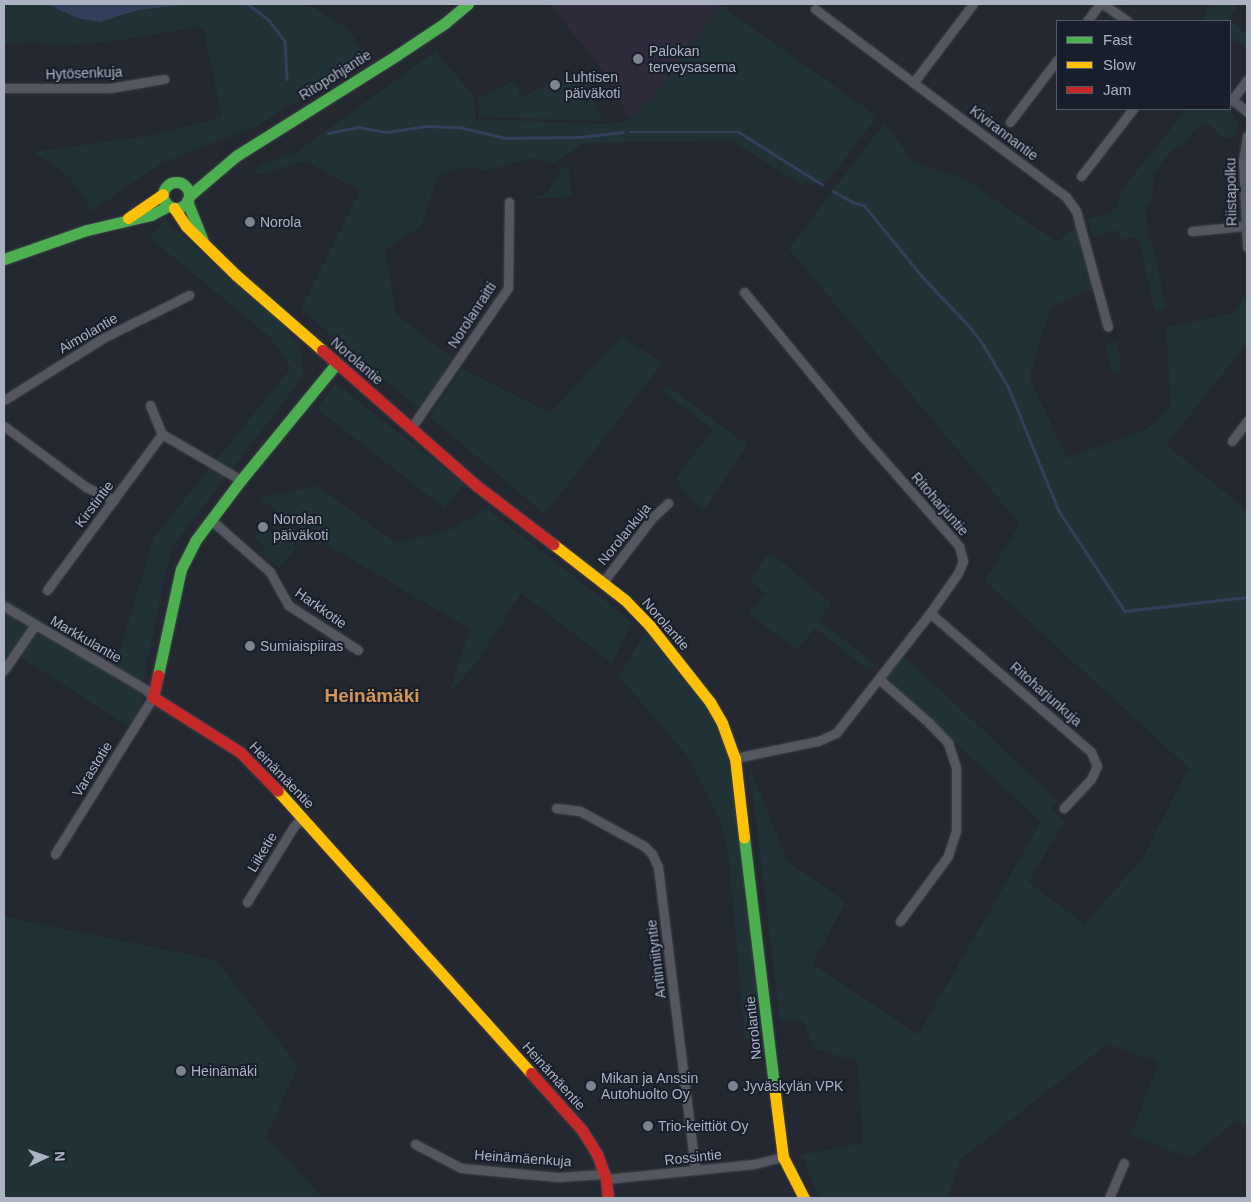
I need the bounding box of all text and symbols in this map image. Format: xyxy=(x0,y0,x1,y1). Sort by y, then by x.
legend xyxy=(1056,20,1231,110)
text: Fast xyxy=(1103,31,1132,48)
place label: Palokan terveysasema xyxy=(649,43,736,75)
street label: Ritopohjantie xyxy=(296,46,374,104)
marker: Palokan terveysasema xyxy=(631,52,645,66)
text: Slow xyxy=(1103,56,1136,73)
street label: Hytösenkuja xyxy=(45,63,123,83)
place label: Luhtisen päiväkoti xyxy=(565,69,620,102)
marker: Luhtisen päiväkoti xyxy=(549,79,561,91)
text: Jam xyxy=(1103,81,1131,98)
street label: Kivirannantie xyxy=(967,102,1041,164)
street label: Riistapolku xyxy=(1222,158,1240,226)
place label: Norola xyxy=(260,214,301,230)
marker: Norola xyxy=(244,216,256,228)
street label: Norolanraitti xyxy=(444,279,500,351)
street label: Aimolantie xyxy=(55,309,121,357)
street label: Norolantie xyxy=(327,334,387,388)
street label: Ritoharjuntie xyxy=(908,469,972,539)
street label: Kirstintie xyxy=(71,478,117,530)
street label: Norolankuja xyxy=(594,500,654,568)
place label: Norolan päiväkoti xyxy=(273,511,328,544)
marker: Norolan päiväkoti xyxy=(257,521,269,533)
street label: Harkkotie xyxy=(292,584,350,632)
street label: Norolantie xyxy=(639,594,693,654)
street label: Markkulantie xyxy=(47,612,125,666)
place label: Sumiaispiiras xyxy=(260,638,343,654)
marker: Sumiaispiiras xyxy=(244,640,256,652)
street label: Ritoharjunkuja xyxy=(1007,658,1085,730)
district label: Heinämäki xyxy=(324,685,420,707)
street label: Varastotie xyxy=(68,738,116,800)
street label: Heinämäentie xyxy=(246,738,318,812)
street label: Liiketie xyxy=(244,829,280,875)
street label: Antinniityntie xyxy=(643,919,669,999)
street label: Norolantie xyxy=(741,995,765,1061)
street label: Heinämäentie xyxy=(519,1038,589,1114)
place label: Heinämäki xyxy=(191,1063,257,1079)
marker: Heinämäki xyxy=(175,1065,187,1077)
place label: Mikan ja Anssin Autohuolto Oy xyxy=(601,1070,699,1102)
place label: Jyväskylän VPK xyxy=(743,1078,843,1094)
marker: Mikan ja Anssin Autohuolto Oy xyxy=(585,1080,597,1092)
marker: Jyväskylän VPK xyxy=(727,1080,739,1092)
place label: Trio-keittiöt Oy xyxy=(658,1118,748,1134)
marker: Trio-keittiöt Oy xyxy=(642,1120,654,1132)
north arrow xyxy=(20,1132,70,1182)
street label: Heinämäenkuja xyxy=(474,1146,572,1170)
street label: Rossintie xyxy=(663,1146,723,1168)
text: N xyxy=(52,1151,68,1162)

